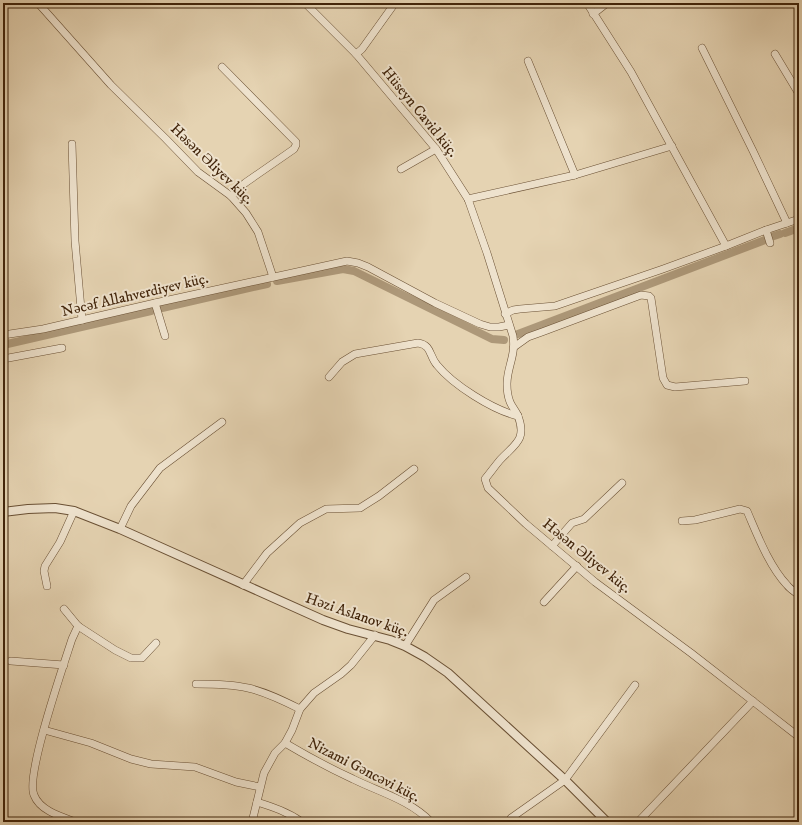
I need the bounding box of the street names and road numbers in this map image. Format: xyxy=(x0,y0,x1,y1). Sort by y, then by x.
street label: Hüseyn Cavid küç. xyxy=(378,63,462,161)
street label: Həsən Əliyev küç. xyxy=(166,119,258,209)
street label: Nəcəf Allahverdiyev küç. xyxy=(60,269,210,321)
street label: Həsən Əliyev küç. xyxy=(539,514,635,598)
street label: Həzi Aslanov küç. xyxy=(303,588,411,642)
street label: Nizami Gəncəvi küç. xyxy=(305,734,423,806)

